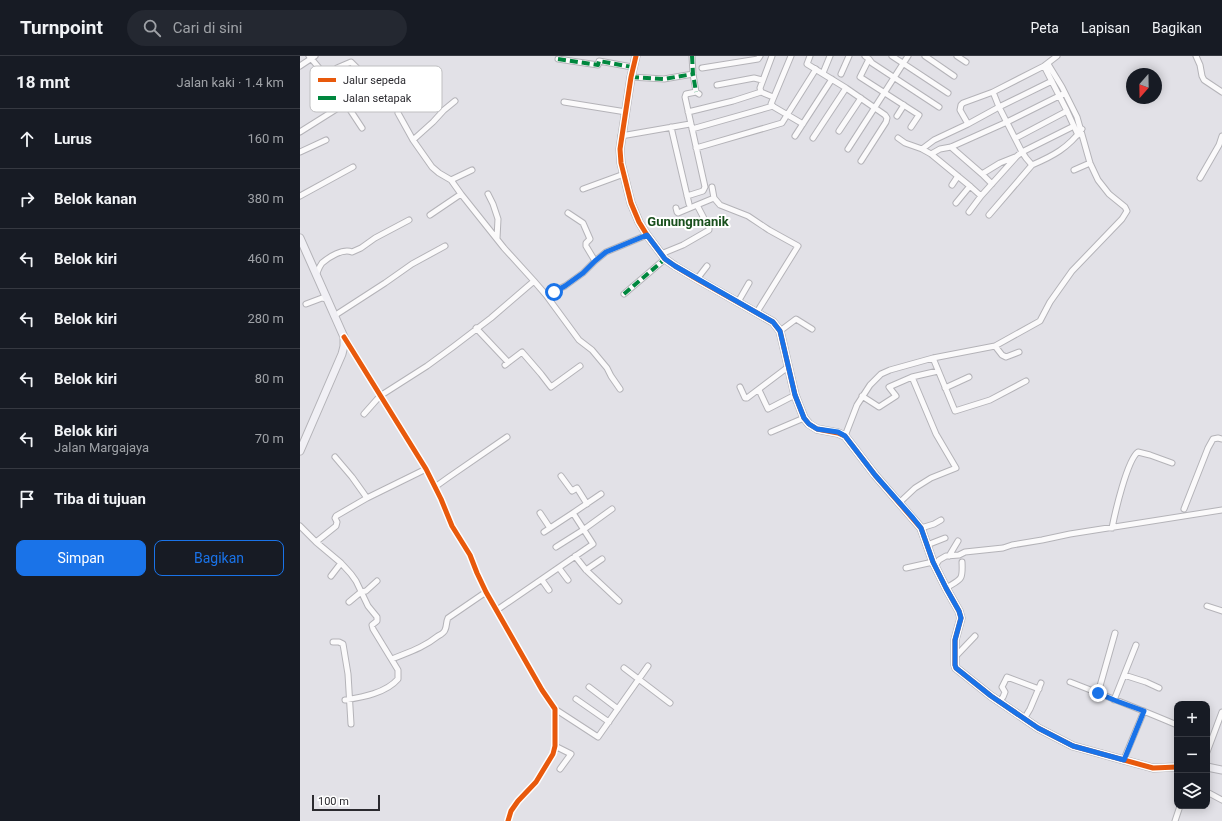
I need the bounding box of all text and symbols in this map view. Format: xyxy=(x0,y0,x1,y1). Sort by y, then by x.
search box xyxy=(127,10,407,46)
text: Turnpoint xyxy=(20,16,103,39)
icon: search xyxy=(141,17,163,39)
text: Cari di sini xyxy=(173,19,242,37)
text: Peta xyxy=(1031,20,1059,36)
text: Lapisan xyxy=(1081,20,1130,36)
text: Bagikan xyxy=(1152,20,1202,36)
legend xyxy=(310,66,442,112)
north arrow xyxy=(1126,68,1162,104)
text: 18 mnt xyxy=(16,72,70,92)
text: Jalur sepeda xyxy=(343,74,406,87)
text: Jalan kaki · 1.4 km xyxy=(177,75,284,90)
text: Jalan setapak xyxy=(343,92,412,105)
icon: ahead xyxy=(16,128,38,150)
text: Lurus xyxy=(54,130,92,148)
text: 160 m xyxy=(247,131,284,146)
icon: right xyxy=(16,188,38,210)
text: Belok kanan xyxy=(54,190,137,208)
text: 380 m xyxy=(247,191,284,206)
district label: Gunungmanik xyxy=(647,214,730,229)
icon: left xyxy=(16,248,38,270)
text: Belok kiri xyxy=(54,250,117,268)
text: 460 m xyxy=(247,251,284,266)
route start xyxy=(545,283,563,301)
icon: left xyxy=(16,308,38,330)
text: Belok kiri xyxy=(54,310,117,328)
text: 280 m xyxy=(247,311,284,326)
icon: left xyxy=(16,368,38,390)
text: Belok kiri xyxy=(54,370,117,388)
text: 80 m xyxy=(255,371,284,386)
text: Belok kiri xyxy=(54,422,117,440)
icon: left xyxy=(16,428,38,450)
text: 70 m xyxy=(255,431,284,446)
text: Jalan Margajaya xyxy=(54,440,149,455)
icon: arrive xyxy=(16,488,38,510)
text: Tiba di tujuan xyxy=(54,490,146,508)
button: Simpan xyxy=(16,540,146,576)
button: Bagikan xyxy=(154,540,284,576)
route end xyxy=(1089,684,1107,702)
map controls xyxy=(1174,701,1210,809)
button: + xyxy=(1174,701,1210,737)
button: − xyxy=(1174,737,1210,773)
button: layers xyxy=(1174,773,1210,809)
scale bar xyxy=(312,793,380,812)
text: 100 m xyxy=(318,795,349,808)

